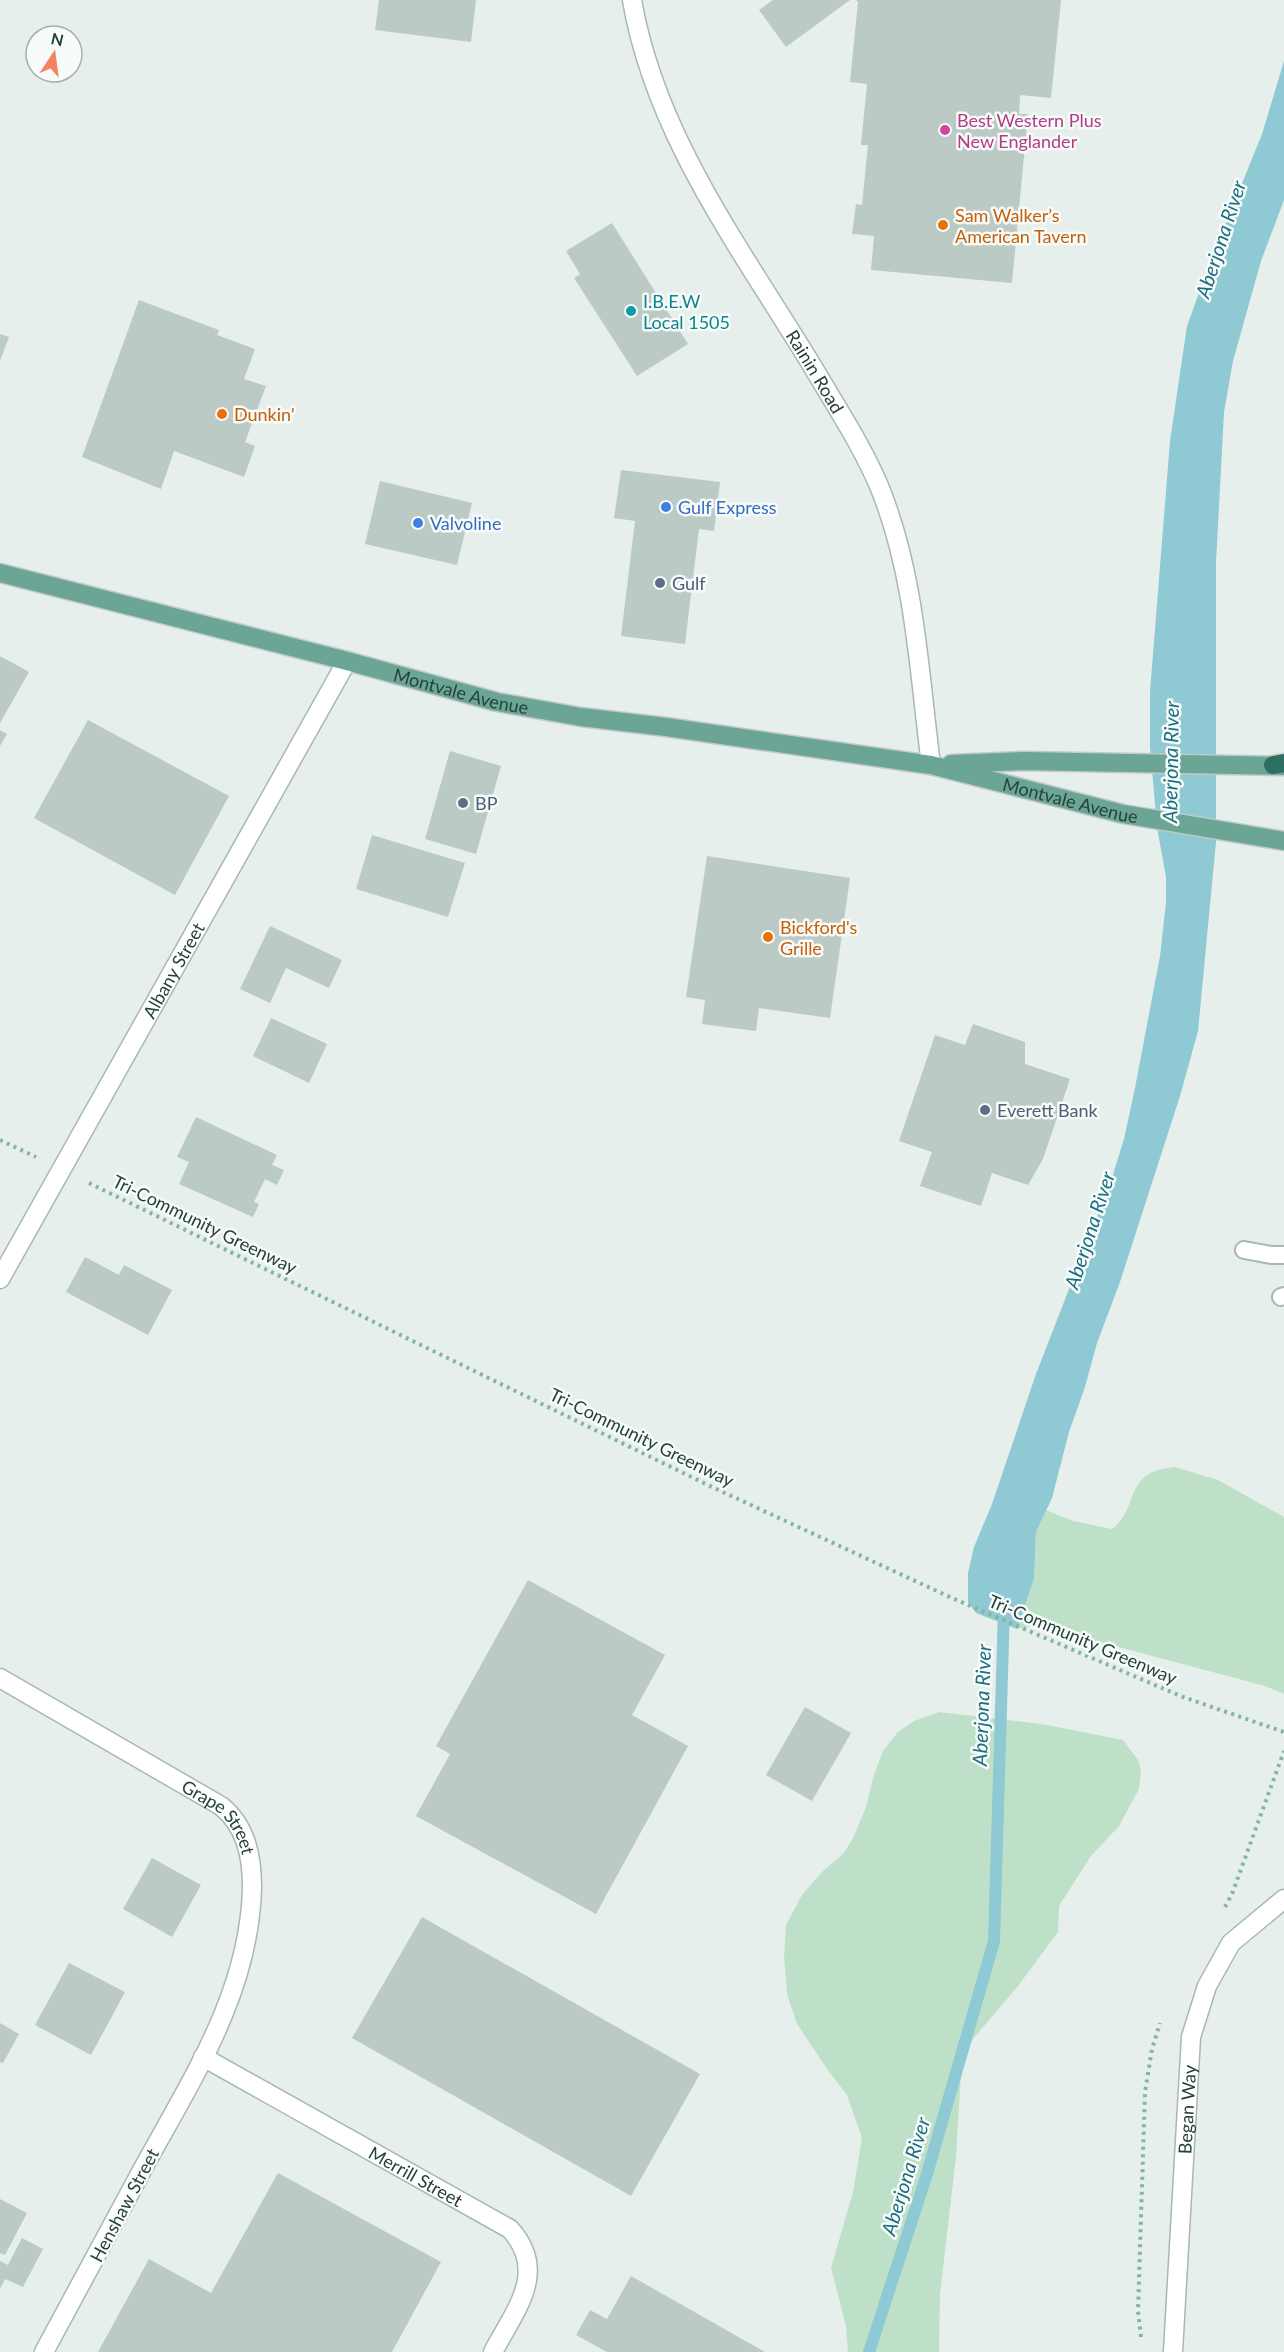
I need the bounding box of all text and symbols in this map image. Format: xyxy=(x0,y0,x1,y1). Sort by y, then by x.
north arrow xyxy=(24,24,84,84)
text: N xyxy=(49,28,66,50)
place label: Best Western Plus New Englander xyxy=(957,109,1102,152)
marker: Best Western Plus New Englander xyxy=(938,123,952,137)
water label: Aberjona River xyxy=(1189,176,1251,302)
place label: Sam Walker’s American Tavern xyxy=(955,204,1086,247)
marker: Sam Walker’s American Tavern xyxy=(936,218,950,232)
place label: I.B.E.W Local 1505 xyxy=(643,290,730,333)
marker: I.B.E.W Local 1505 xyxy=(624,304,638,318)
street label: Rainin Road xyxy=(782,326,849,417)
place label: Dunkin' xyxy=(234,403,295,425)
marker: Dunkin' xyxy=(215,407,229,421)
place label: Gulf Express xyxy=(678,496,777,518)
marker: Gulf Express xyxy=(659,500,673,514)
place label: Valvoline xyxy=(430,512,501,534)
marker: Valvoline xyxy=(411,516,425,530)
place label: Gulf xyxy=(672,572,706,594)
marker: Gulf xyxy=(653,576,667,590)
street label: Montvale Avenue xyxy=(391,663,530,718)
water label: Aberjona River xyxy=(1157,700,1183,824)
street label: Montvale Avenue xyxy=(1001,773,1140,827)
place label: BP xyxy=(475,792,498,814)
marker: BP xyxy=(456,796,470,810)
place label: Bickford's Grille xyxy=(780,916,858,959)
street label: Albany Street xyxy=(138,918,209,1022)
marker: Bickford's Grille xyxy=(761,930,775,944)
place label: Everett Bank xyxy=(997,1099,1099,1121)
marker: Everett Bank xyxy=(978,1103,992,1117)
water label: Aberjona River xyxy=(1058,1167,1120,1293)
street label: Tri-Community Greenway xyxy=(109,1170,301,1279)
street label: Tri-Community Greenway xyxy=(546,1383,738,1492)
street label: Tri-Community Greenway xyxy=(986,1589,1181,1689)
water label: Aberjona River xyxy=(967,1642,995,1767)
street label: Grape Street xyxy=(178,1775,260,1857)
street label: Began Way xyxy=(1173,2063,1200,2155)
water label: Aberjona River xyxy=(875,2113,935,2239)
street label: Merrill Street xyxy=(365,2141,467,2212)
street label: Henshaw Street xyxy=(85,2144,163,2266)

